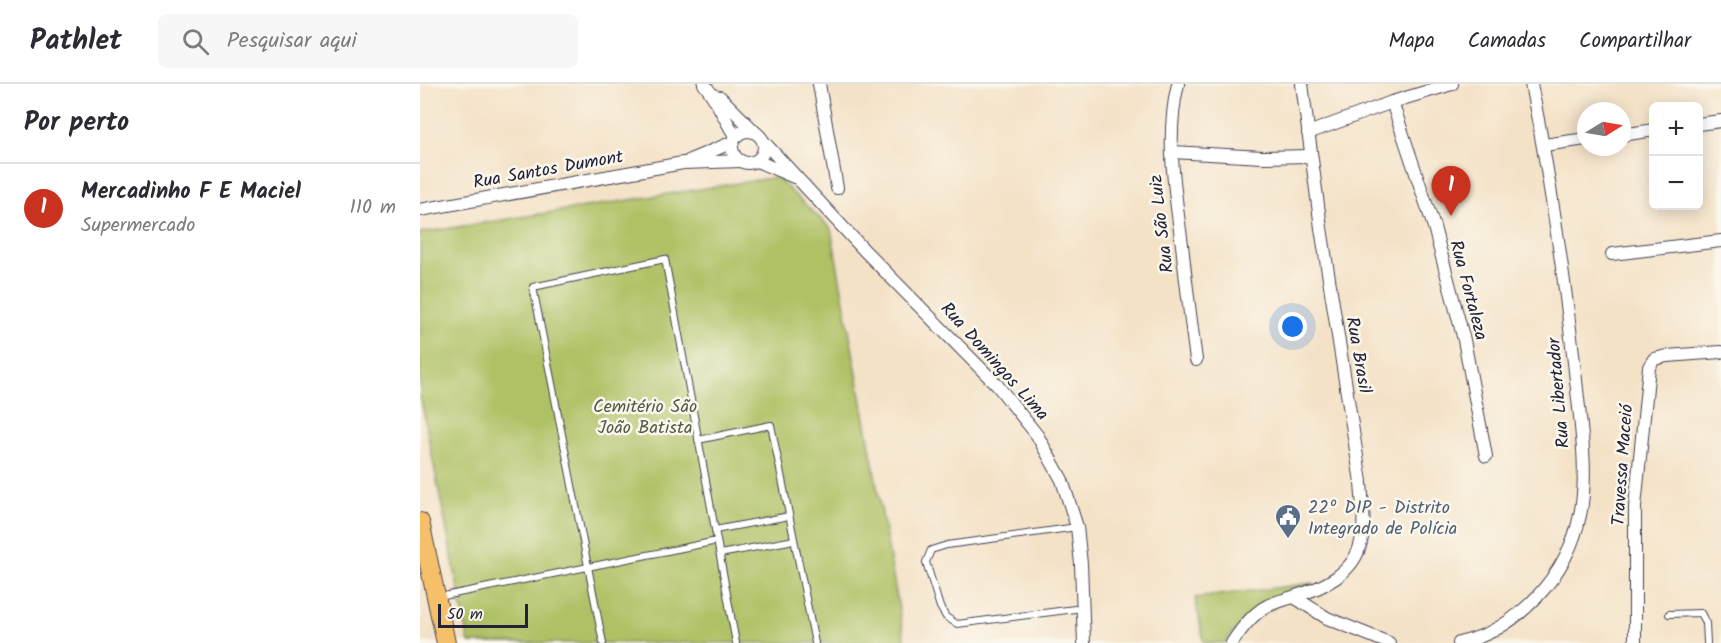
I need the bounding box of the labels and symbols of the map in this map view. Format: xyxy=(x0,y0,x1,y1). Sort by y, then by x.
north arrow xyxy=(1577,102,1631,156)
street label: Rua Santos Dumont xyxy=(471,143,627,198)
pin: 1 xyxy=(1432,166,1470,216)
street label: Rua São Luiz xyxy=(1142,173,1183,275)
street label: Rua Fortaleza xyxy=(1440,237,1495,344)
street label: Rua Domingos Lima xyxy=(932,296,1055,428)
your location xyxy=(1278,312,1307,341)
street label: Rua Brasil xyxy=(1337,315,1379,396)
street label: Rua Libertador xyxy=(1540,335,1579,449)
park label: Cemitério São João Batista xyxy=(593,393,697,443)
street label: Travessa Maceió xyxy=(1605,402,1642,527)
place label: 22º DIP - Distrito Integrado de Polícia xyxy=(1308,494,1457,544)
public building icon: 22º DIP - Distrito Integrado de Polícia xyxy=(1273,502,1303,540)
scale bar xyxy=(438,601,528,628)

